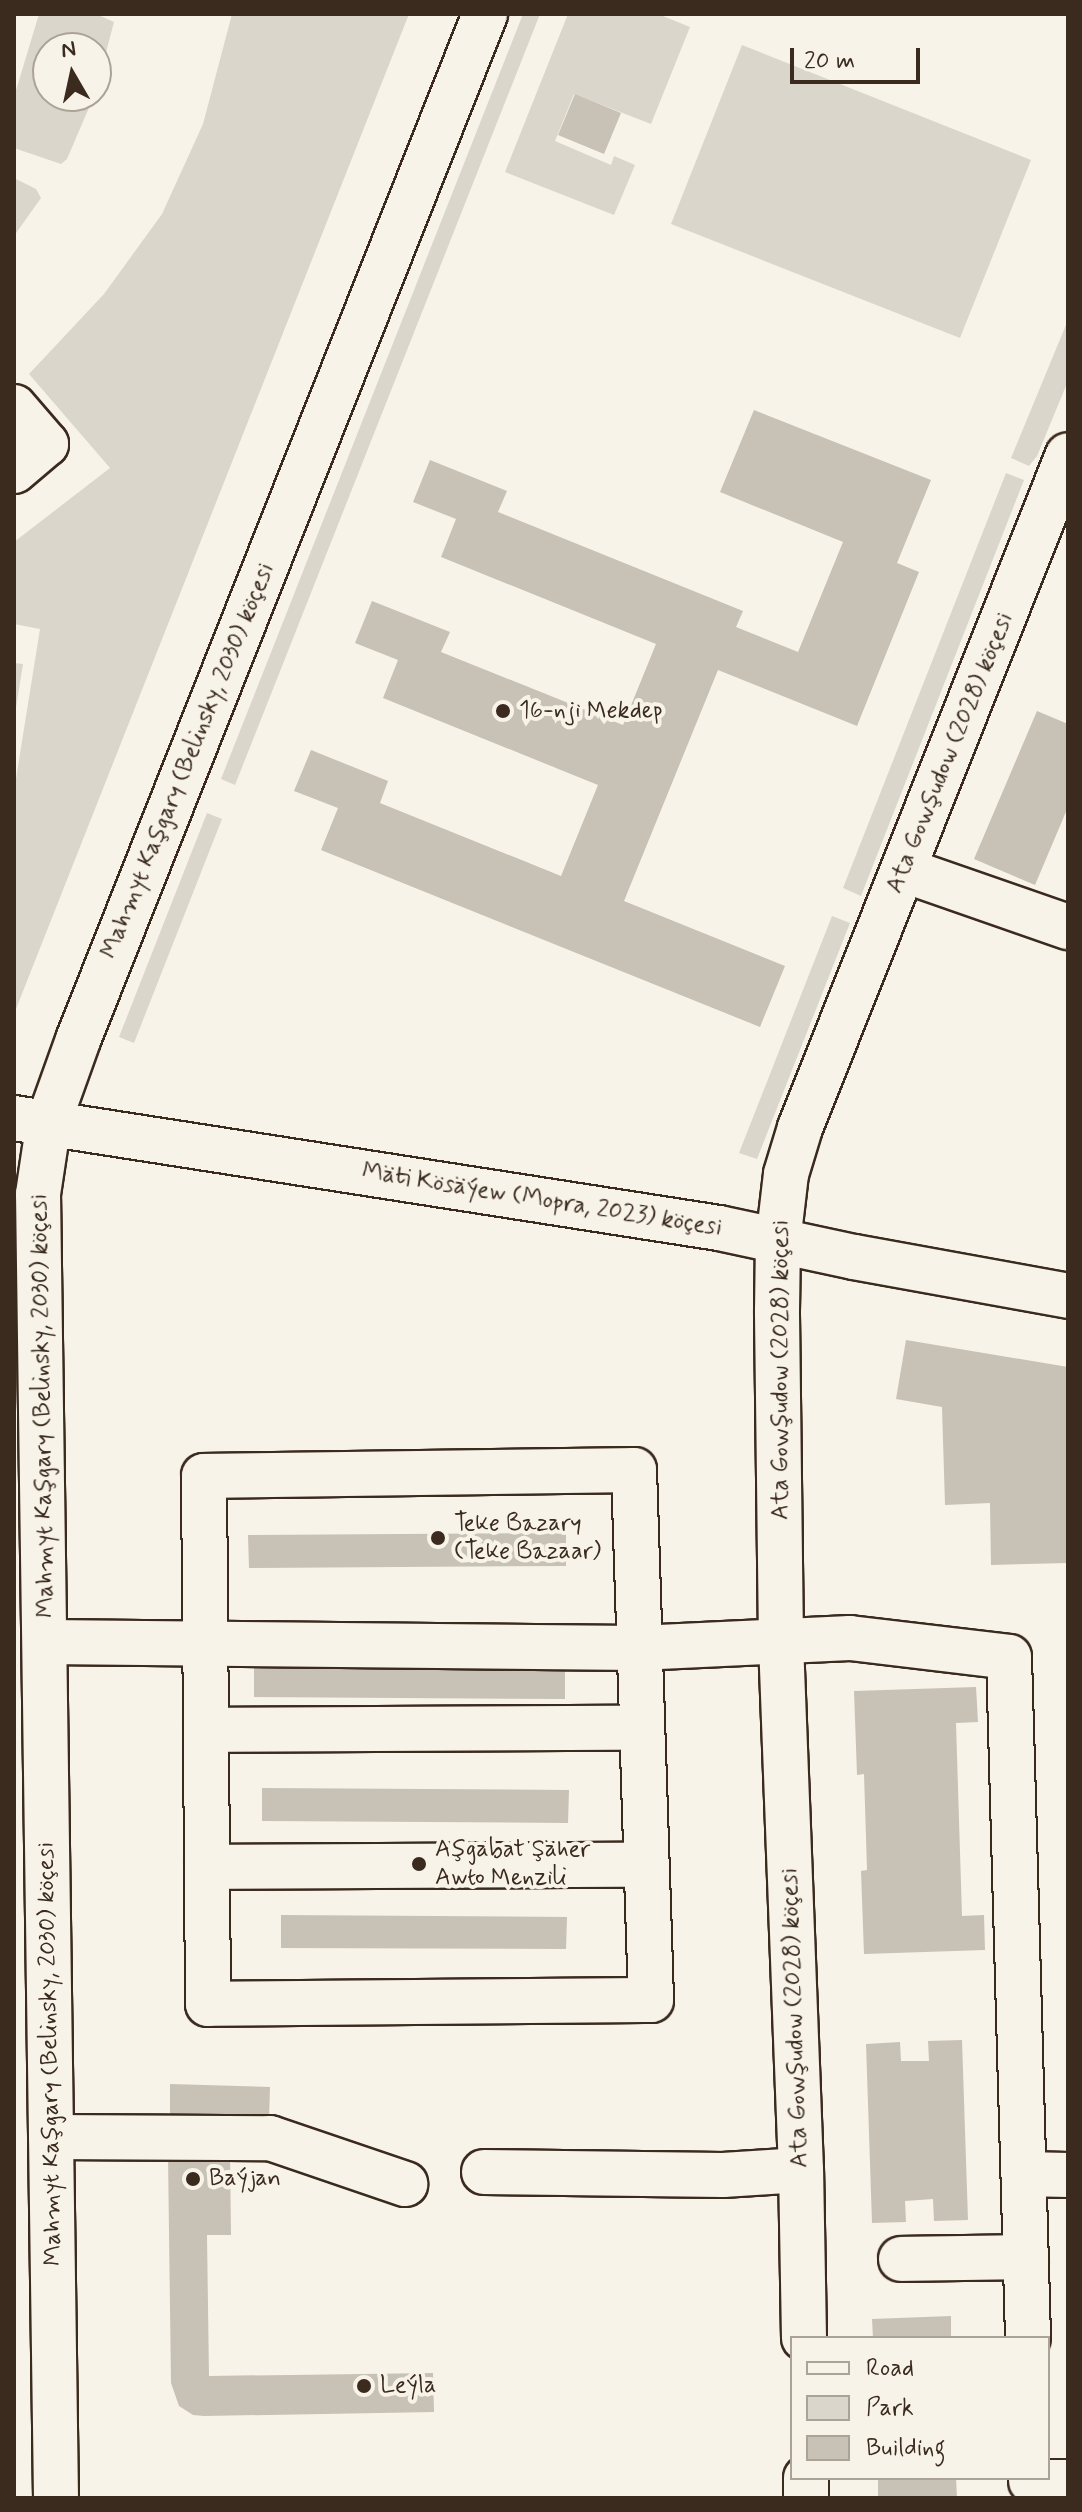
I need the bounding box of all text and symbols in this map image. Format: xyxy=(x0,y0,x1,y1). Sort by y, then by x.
north arrow xyxy=(32,32,112,112)
scale bar xyxy=(794,32,924,82)
text: N xyxy=(59,35,78,65)
text: 20 m xyxy=(804,46,855,77)
street label: Mahmyt Kaşgary (Belinsky, 2030) köçesi xyxy=(95,558,281,964)
street label: Ata Gowşudow (2028) köçesi xyxy=(881,610,1019,896)
place label: 16-nji Mekdep xyxy=(519,697,667,725)
marker: 16-nji Mekdep xyxy=(494,702,512,720)
street label: Mäti Kösäýew (Mopra, 2023) köçesi xyxy=(360,1157,724,1243)
street label: Mahmyt Kaşgary (Belinsky, 2030) köçesi xyxy=(25,1192,61,1620)
street label: Ata Gowşudow (2028) köçesi xyxy=(767,1221,795,1519)
place label: Teke Bazary (Teke Bazaar) xyxy=(454,1510,603,1566)
marker: Teke Bazary (Teke Bazaar) xyxy=(429,1529,447,1547)
place label: Aşgabat Şäher Awto Menzili xyxy=(435,1836,590,1892)
street label: Mahmyt Kaşgary (Belinsky, 2030) köçesi xyxy=(32,1840,68,2268)
marker: Aşgabat Şäher Awto Menzili xyxy=(410,1855,428,1873)
street label: Ata Gowşudow (2028) köçesi xyxy=(775,1869,815,2167)
place label: Baýjan xyxy=(209,2165,281,2193)
marker: Baýjan xyxy=(184,2170,202,2188)
legend xyxy=(790,2336,1050,2480)
text: Road xyxy=(866,2353,914,2384)
place label: Leýla xyxy=(380,2372,436,2400)
marker: Leýla xyxy=(355,2377,373,2395)
text: Park xyxy=(866,2393,914,2424)
text: Building xyxy=(866,2433,946,2464)

